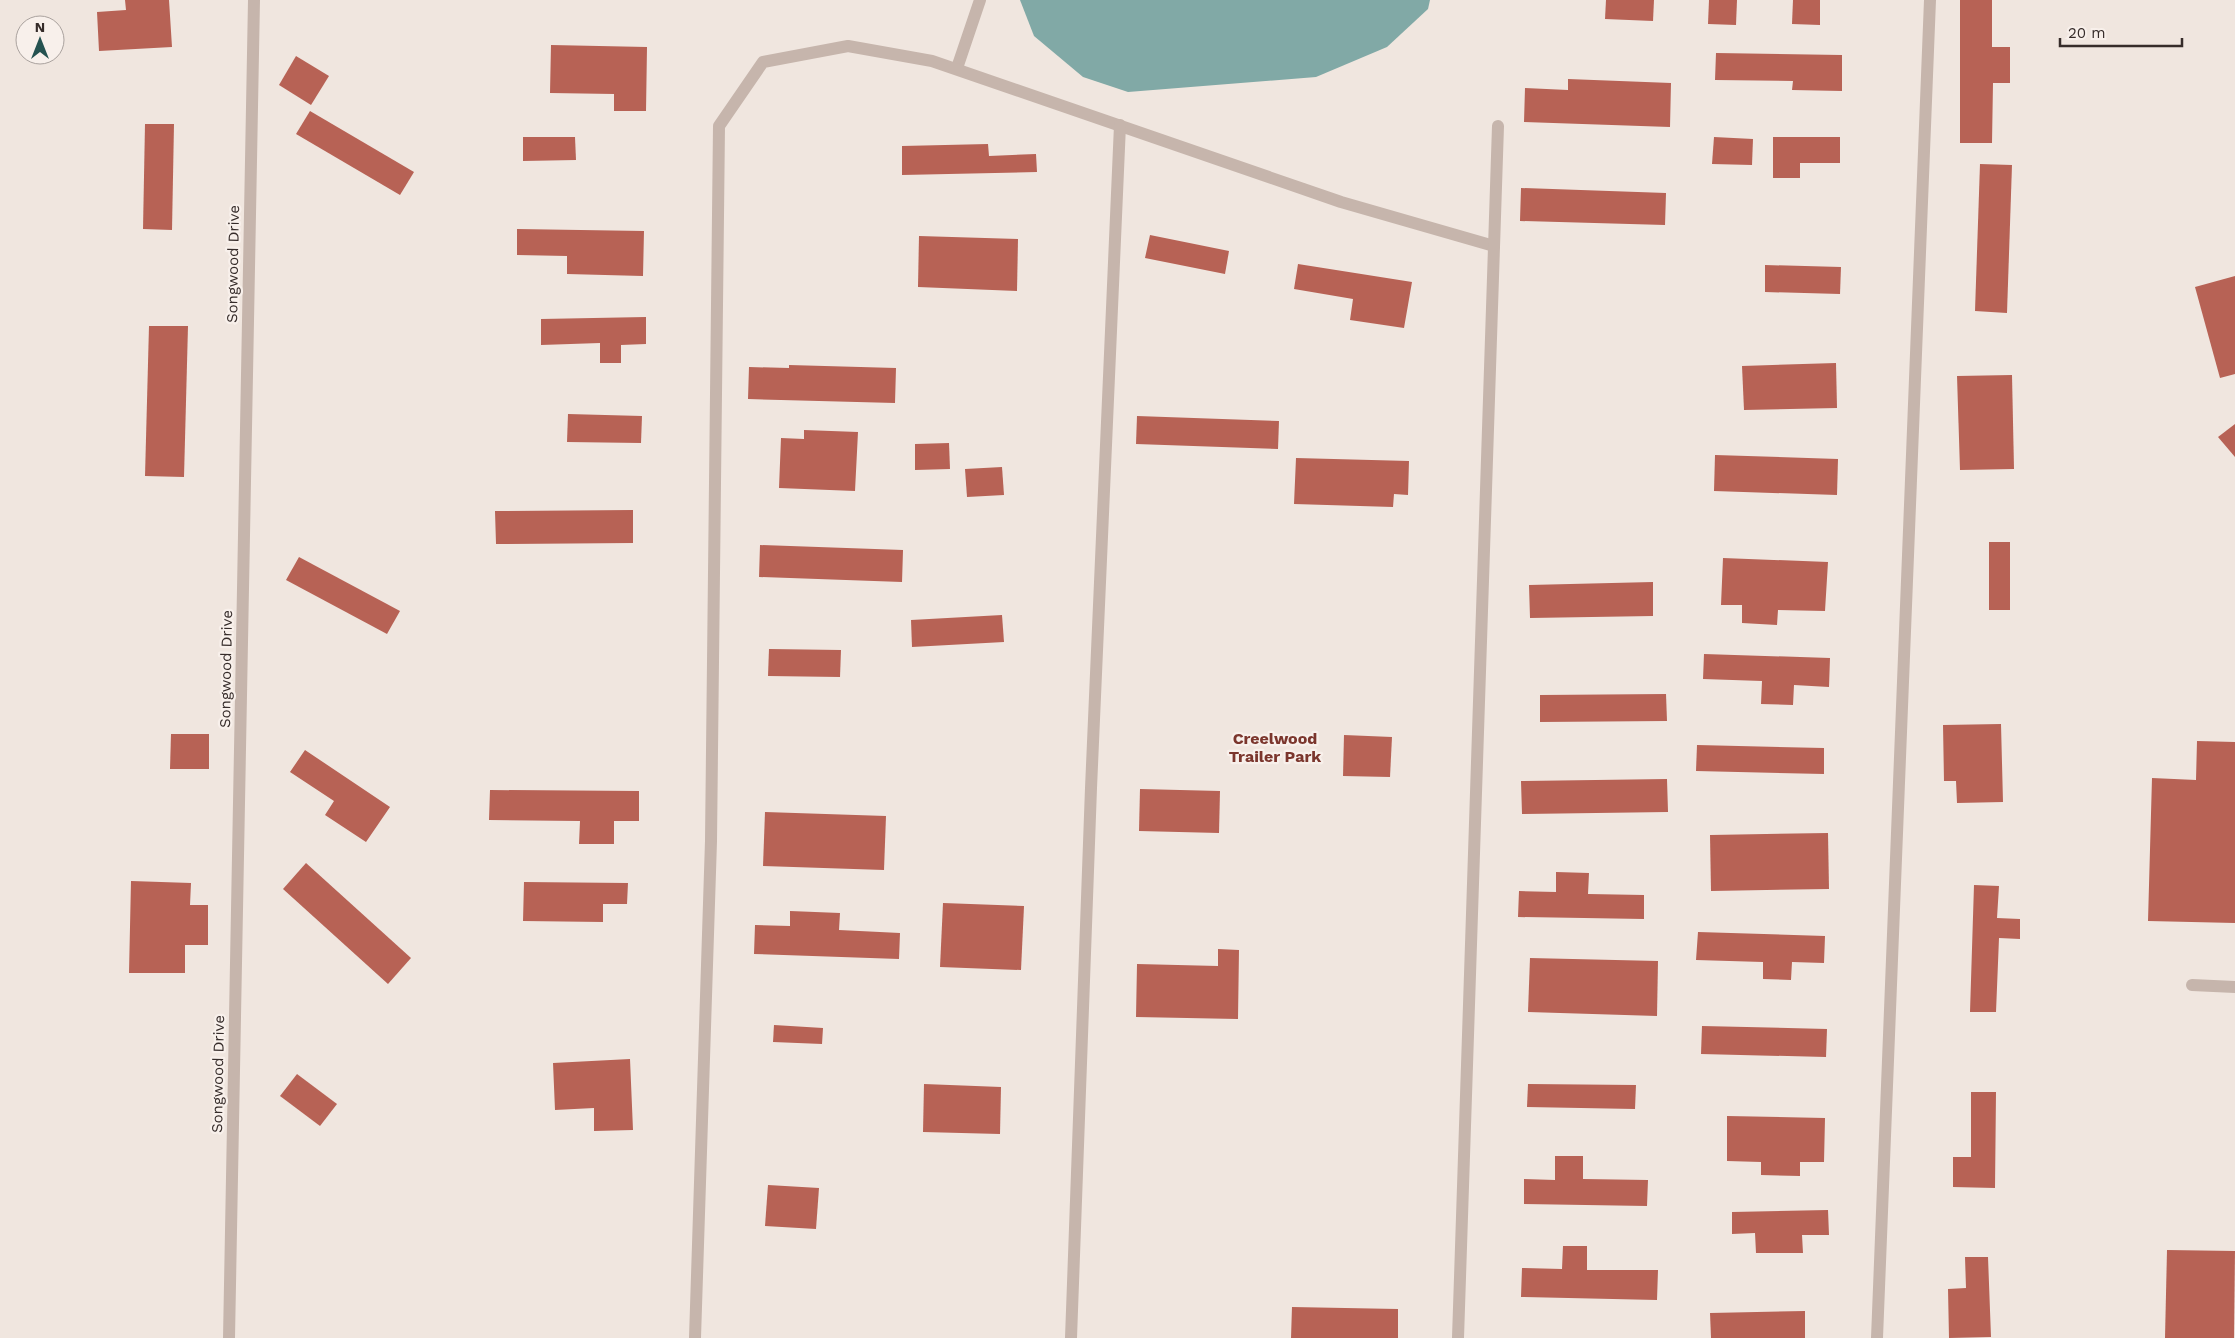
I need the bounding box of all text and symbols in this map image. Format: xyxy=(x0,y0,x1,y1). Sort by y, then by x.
north arrow xyxy=(15,15,65,65)
scale bar xyxy=(2060,15,2182,47)
text: N xyxy=(35,19,45,35)
text: 20 m xyxy=(2068,24,2106,42)
street label: Songwood Drive xyxy=(223,205,243,323)
street label: Songwood Drive xyxy=(216,610,236,728)
district label: Creelwood Trailer Park xyxy=(1229,729,1321,766)
street label: Songwood Drive xyxy=(208,1015,228,1133)

